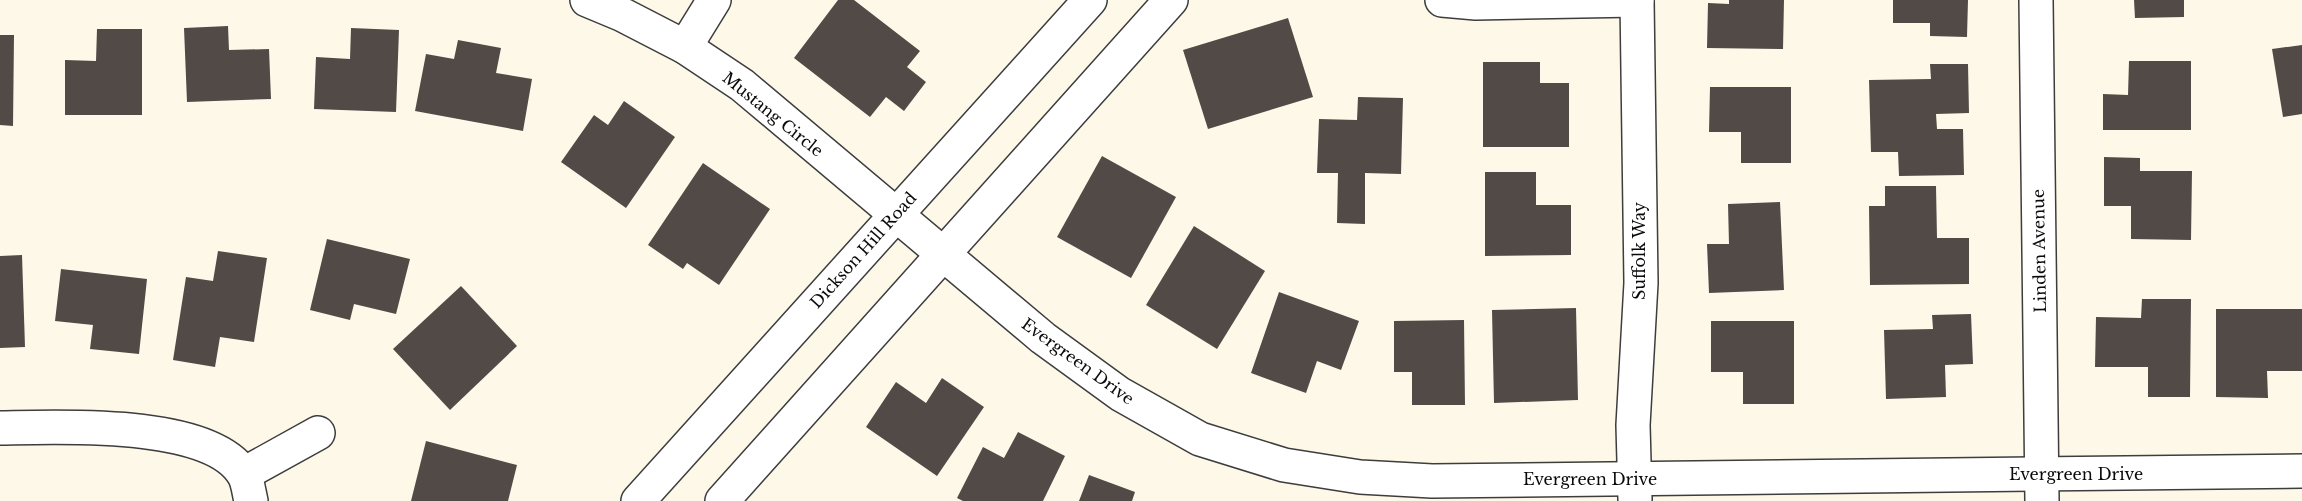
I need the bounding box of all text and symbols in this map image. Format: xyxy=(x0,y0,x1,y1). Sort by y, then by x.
street label: Mustang Circle xyxy=(719,67,827,161)
street label: Dickson Hill Road xyxy=(806,188,920,312)
street label: Linden Avenue xyxy=(2028,189,2050,313)
street label: Suffolk Way xyxy=(1629,201,1649,300)
street label: Evergreen Drive xyxy=(1018,313,1138,409)
street label: Evergreen Drive xyxy=(2009,464,2143,484)
street label: Evergreen Drive xyxy=(1523,469,1657,489)

